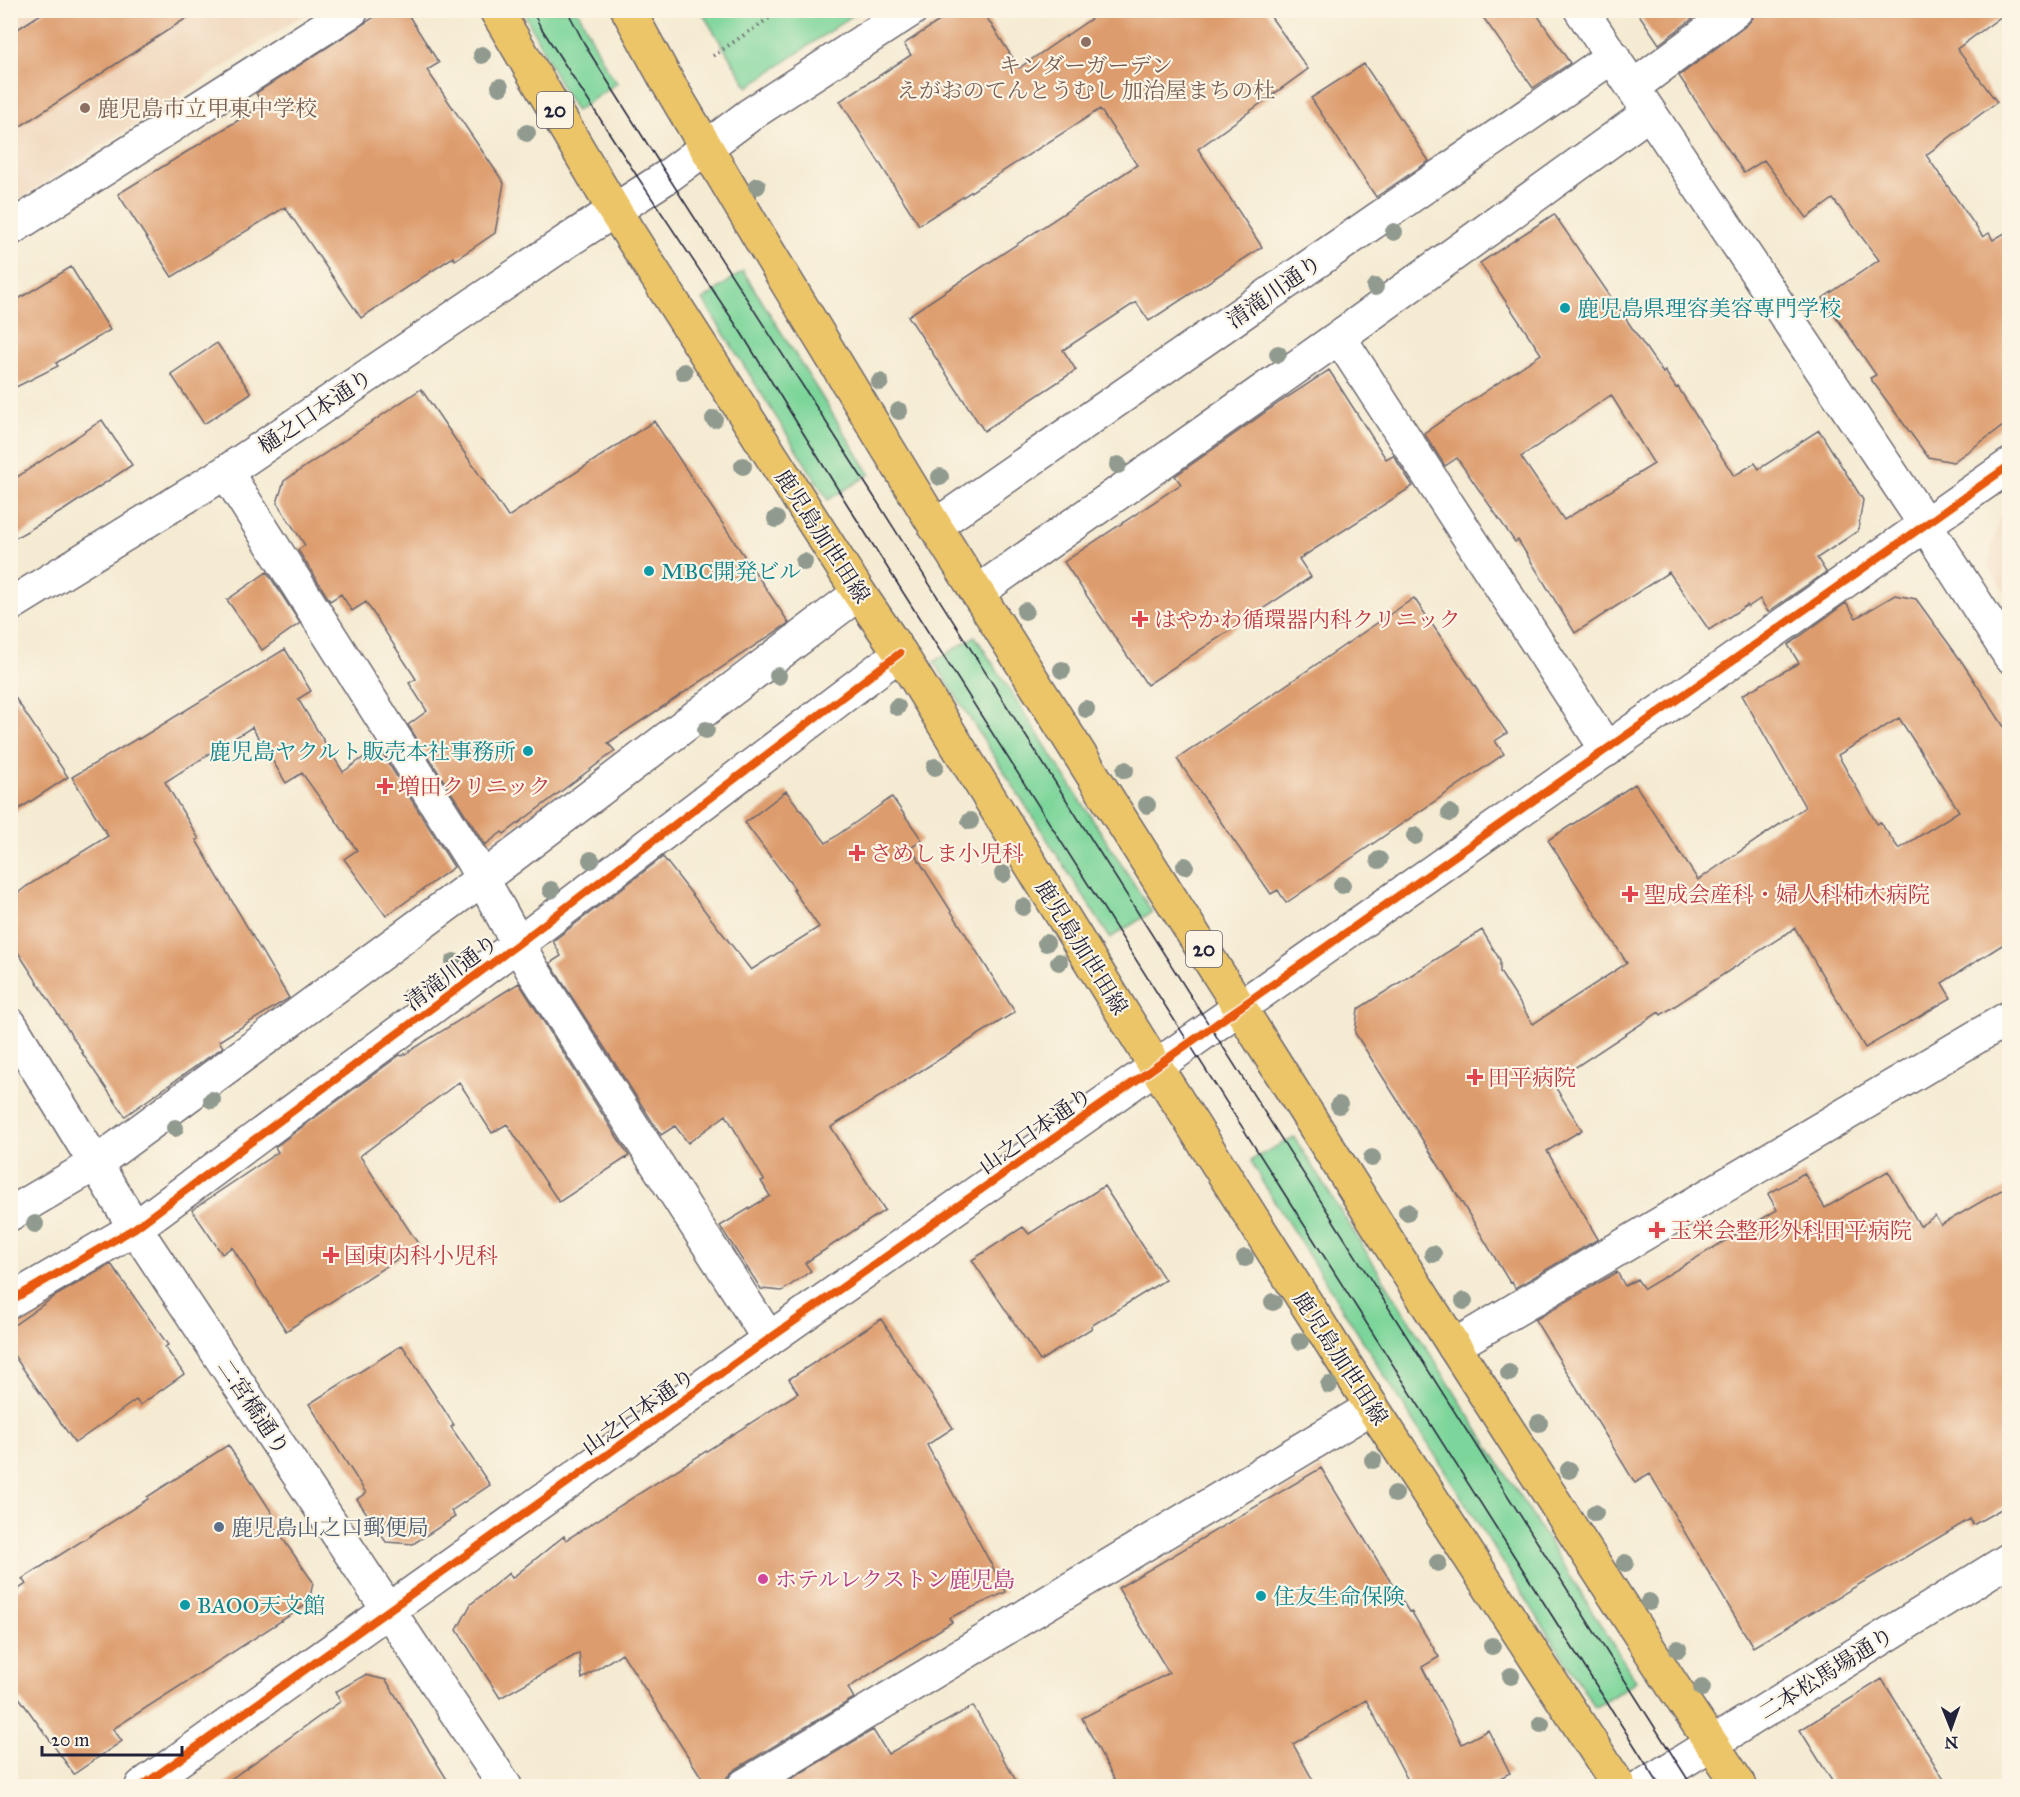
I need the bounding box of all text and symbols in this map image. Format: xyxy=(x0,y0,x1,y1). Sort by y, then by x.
marker: キンダーガーデン えがおのてんとうむし 加治屋まちの杜 xyxy=(1079,35,1093,49)
place label: キンダーガーデン えがおのてんとうむし 加治屋まちの杜 xyxy=(897,52,1275,104)
road number: 20 xyxy=(537,92,573,128)
place label: 鹿児島市立甲東中学校 xyxy=(97,95,317,122)
marker: 鹿児島市立甲東中学校 xyxy=(78,101,92,115)
street label: 清滝川通り xyxy=(1221,249,1327,334)
place label: 鹿児島県理容美容専門学校 xyxy=(1577,295,1841,322)
marker: 鹿児島県理容美容専門学校 xyxy=(1558,301,1572,315)
street label: 樋之口本通り xyxy=(253,363,378,460)
street label: 鹿児島加世田線 xyxy=(769,464,876,608)
place label: MBC開発ビル xyxy=(661,558,801,585)
marker: MBC開発ビル xyxy=(642,564,656,578)
place label: はやかわ循環器内科クリニック xyxy=(1154,606,1461,633)
marker: はやかわ循環器内科クリニック xyxy=(1131,610,1149,628)
place label: 鹿児島ヤクルト販売本社事務所 xyxy=(209,738,516,765)
marker: 鹿児島ヤクルト販売本社事務所 xyxy=(521,744,535,758)
place label: 増田クリニック xyxy=(398,773,551,800)
marker: 増田クリニック xyxy=(376,777,394,795)
place label: さめしま小児科 xyxy=(870,840,1024,867)
marker: さめしま小児科 xyxy=(848,844,866,862)
street label: 鹿児島加世田線 xyxy=(1029,875,1134,1020)
place label: 聖成会産科・婦人科柿木病院 xyxy=(1644,881,1930,908)
marker: 聖成会産科・婦人科柿木病院 xyxy=(1621,885,1639,903)
street label: 清滝川通り xyxy=(399,929,503,1016)
road number: 20 xyxy=(1186,931,1222,967)
place label: 田平病院 xyxy=(1488,1064,1576,1091)
marker: 田平病院 xyxy=(1466,1068,1484,1086)
street label: 山之口本通り xyxy=(973,1081,1097,1179)
place label: 玉栄会整形外科田平病院 xyxy=(1670,1217,1912,1244)
marker: 玉栄会整形外科田平病院 xyxy=(1648,1221,1666,1239)
place label: 国東内科小児科 xyxy=(344,1242,498,1269)
marker: 国東内科小児科 xyxy=(322,1246,340,1264)
street label: 鹿児島加世田線 xyxy=(1287,1286,1394,1430)
street label: 二宮橋通り xyxy=(212,1354,296,1460)
street label: 山之口本通り xyxy=(576,1362,700,1460)
place label: 鹿児島山之口郵便局 xyxy=(231,1514,429,1541)
marker: 鹿児島山之口郵便局 xyxy=(212,1520,226,1534)
place label: ホテルレクストン鹿児島 xyxy=(775,1566,1015,1593)
marker: ホテルレクストン鹿児島 xyxy=(756,1572,770,1586)
place label: 住友生命保険 xyxy=(1273,1583,1405,1610)
marker: 住友生命保険 xyxy=(1254,1589,1268,1603)
place label: BAOO天文館 xyxy=(197,1592,325,1619)
marker: BAOO天文館 xyxy=(178,1598,192,1612)
street label: 二本松馬場通り xyxy=(1754,1621,1899,1726)
north arrow xyxy=(1921,1698,1981,1758)
scale bar xyxy=(42,1719,182,1757)
text: 20 m xyxy=(51,1729,89,1751)
text: N xyxy=(1944,1733,1958,1752)

